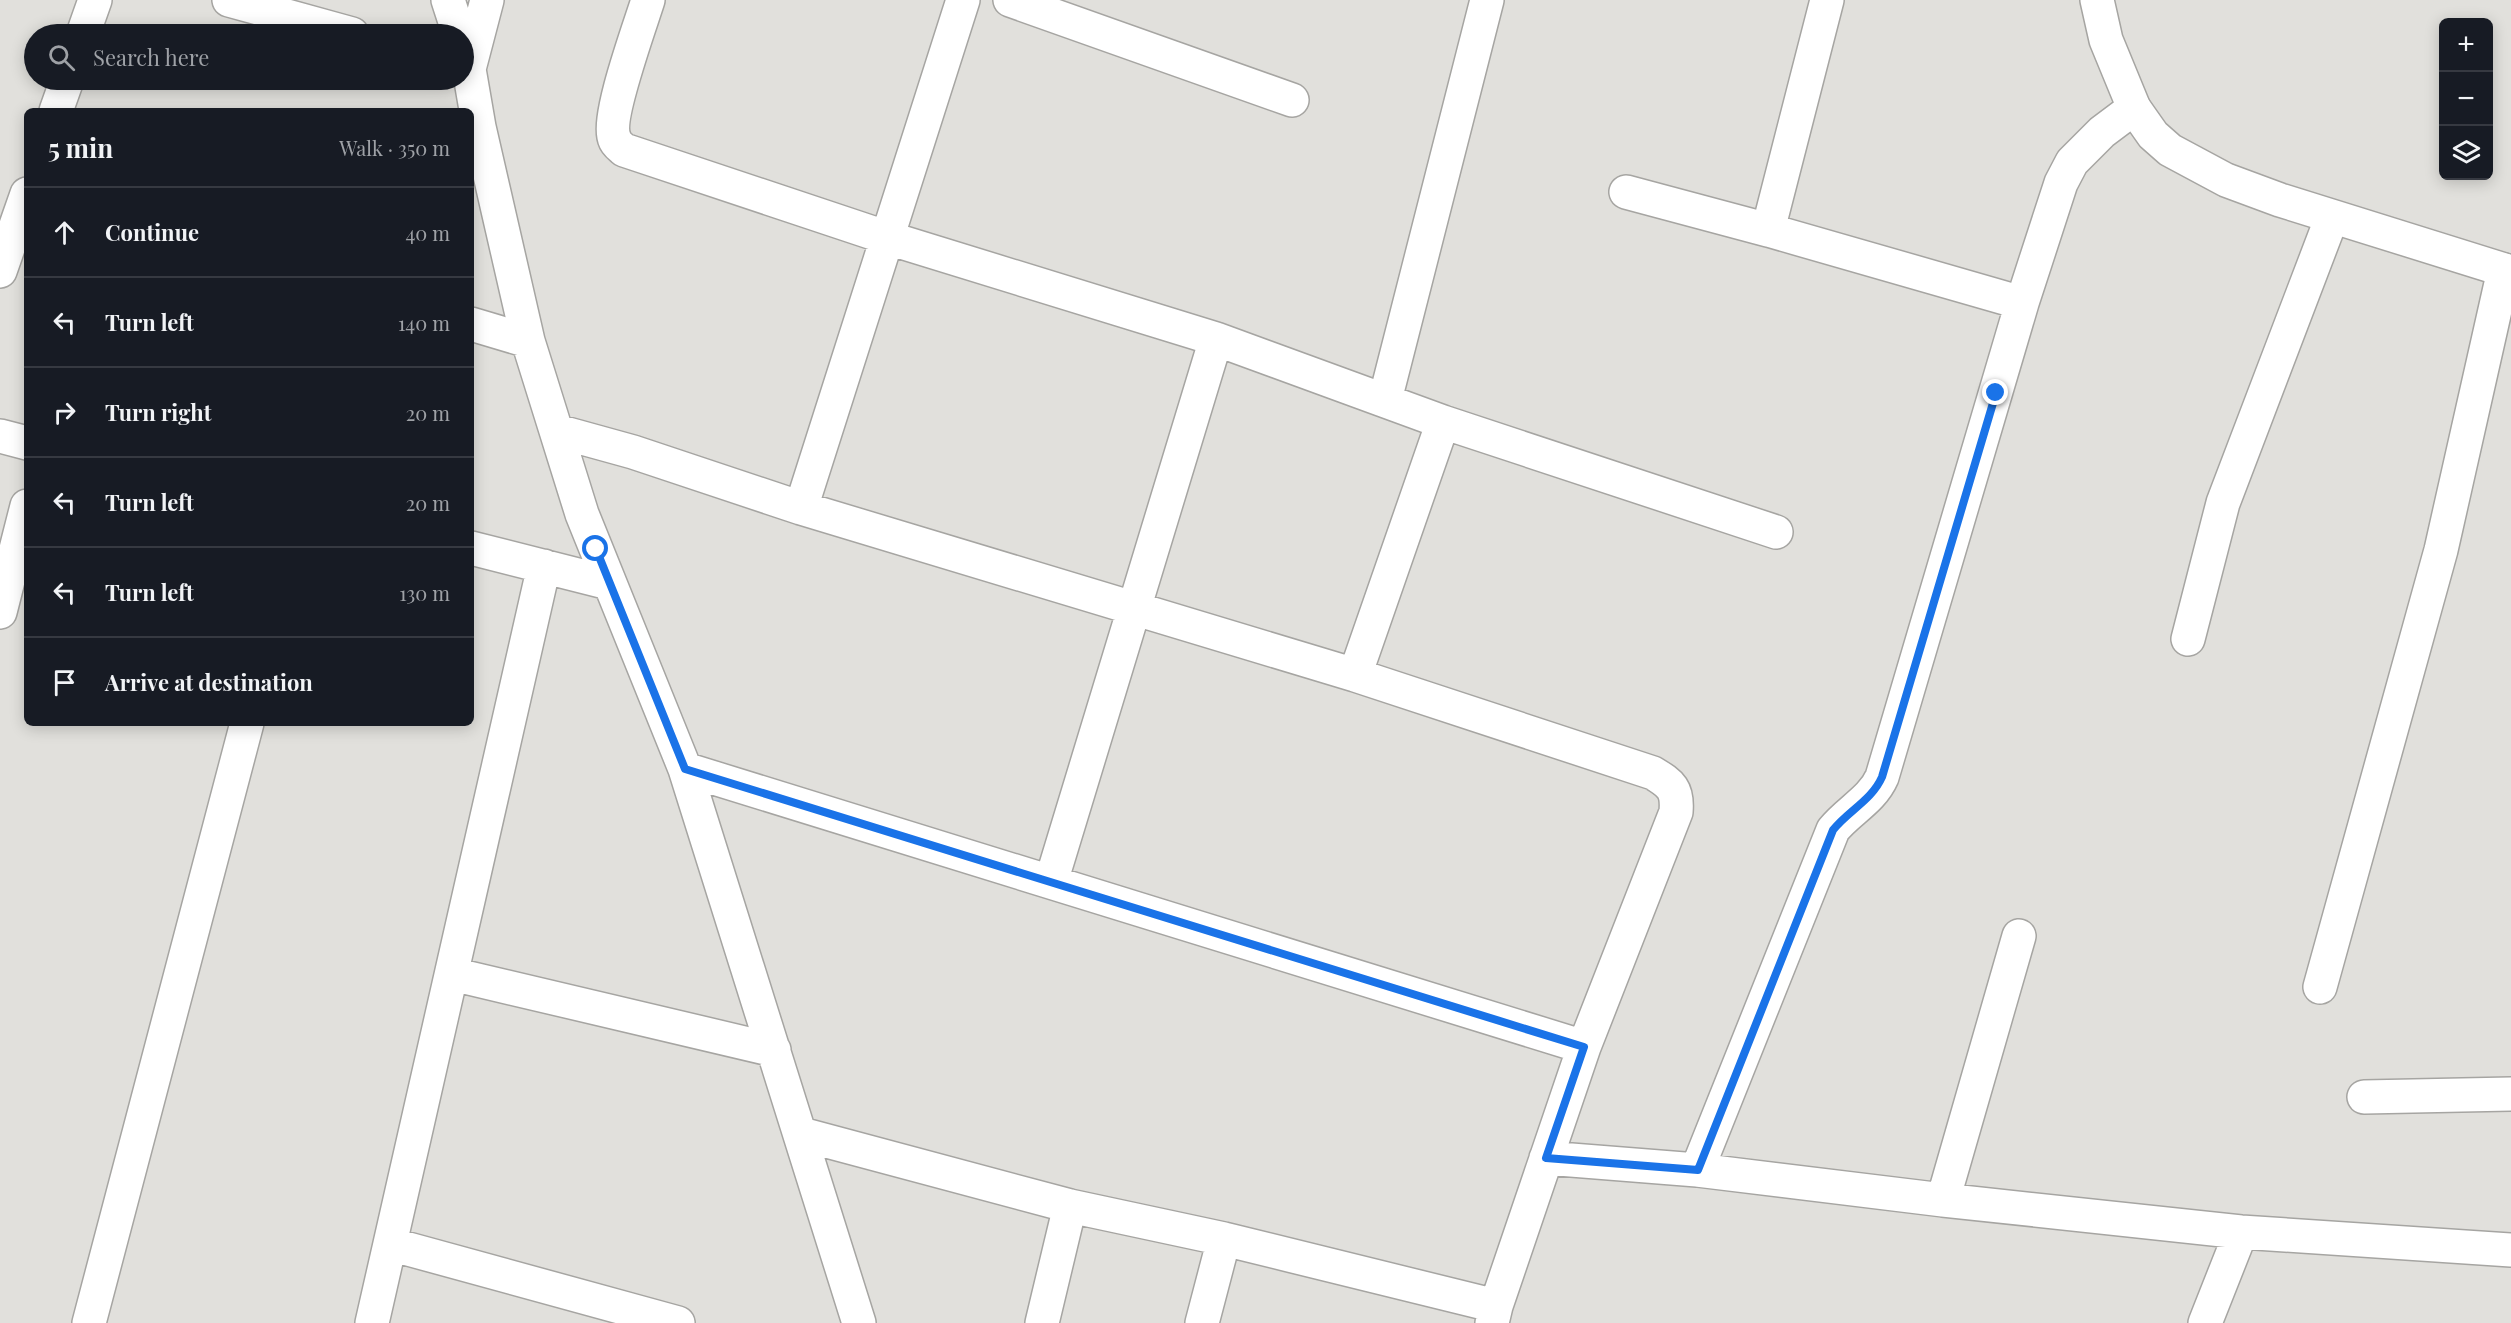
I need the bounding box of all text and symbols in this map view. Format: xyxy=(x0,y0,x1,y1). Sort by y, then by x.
map controls xyxy=(2439,18,2493,180)
button: + xyxy=(2439,18,2493,72)
search box xyxy=(24,24,474,90)
icon: search xyxy=(45,41,78,74)
text: Search here xyxy=(93,42,209,72)
button: − xyxy=(2439,72,2493,126)
button: layers xyxy=(2439,126,2493,180)
text: 5 min xyxy=(48,130,113,165)
text: Walk · 350 m xyxy=(339,134,450,161)
icon: ahead xyxy=(48,216,81,249)
text: Continue xyxy=(105,217,199,247)
text: 40 m xyxy=(405,219,450,246)
icon: left xyxy=(48,306,81,339)
text: Turn left xyxy=(105,307,194,337)
text: 140 m xyxy=(398,309,450,336)
route end xyxy=(1982,379,2008,405)
icon: right xyxy=(48,396,81,429)
text: Turn right xyxy=(105,397,211,427)
text: 20 m xyxy=(406,399,450,426)
icon: left xyxy=(48,486,81,519)
text: Turn left xyxy=(105,487,194,517)
text: 20 m xyxy=(406,489,450,516)
route start xyxy=(582,535,608,561)
icon: left xyxy=(48,576,81,609)
text: Turn left xyxy=(105,577,194,607)
text: 130 m xyxy=(399,579,450,606)
icon: arrive xyxy=(48,666,81,699)
text: Arrive at destination xyxy=(105,667,313,697)

